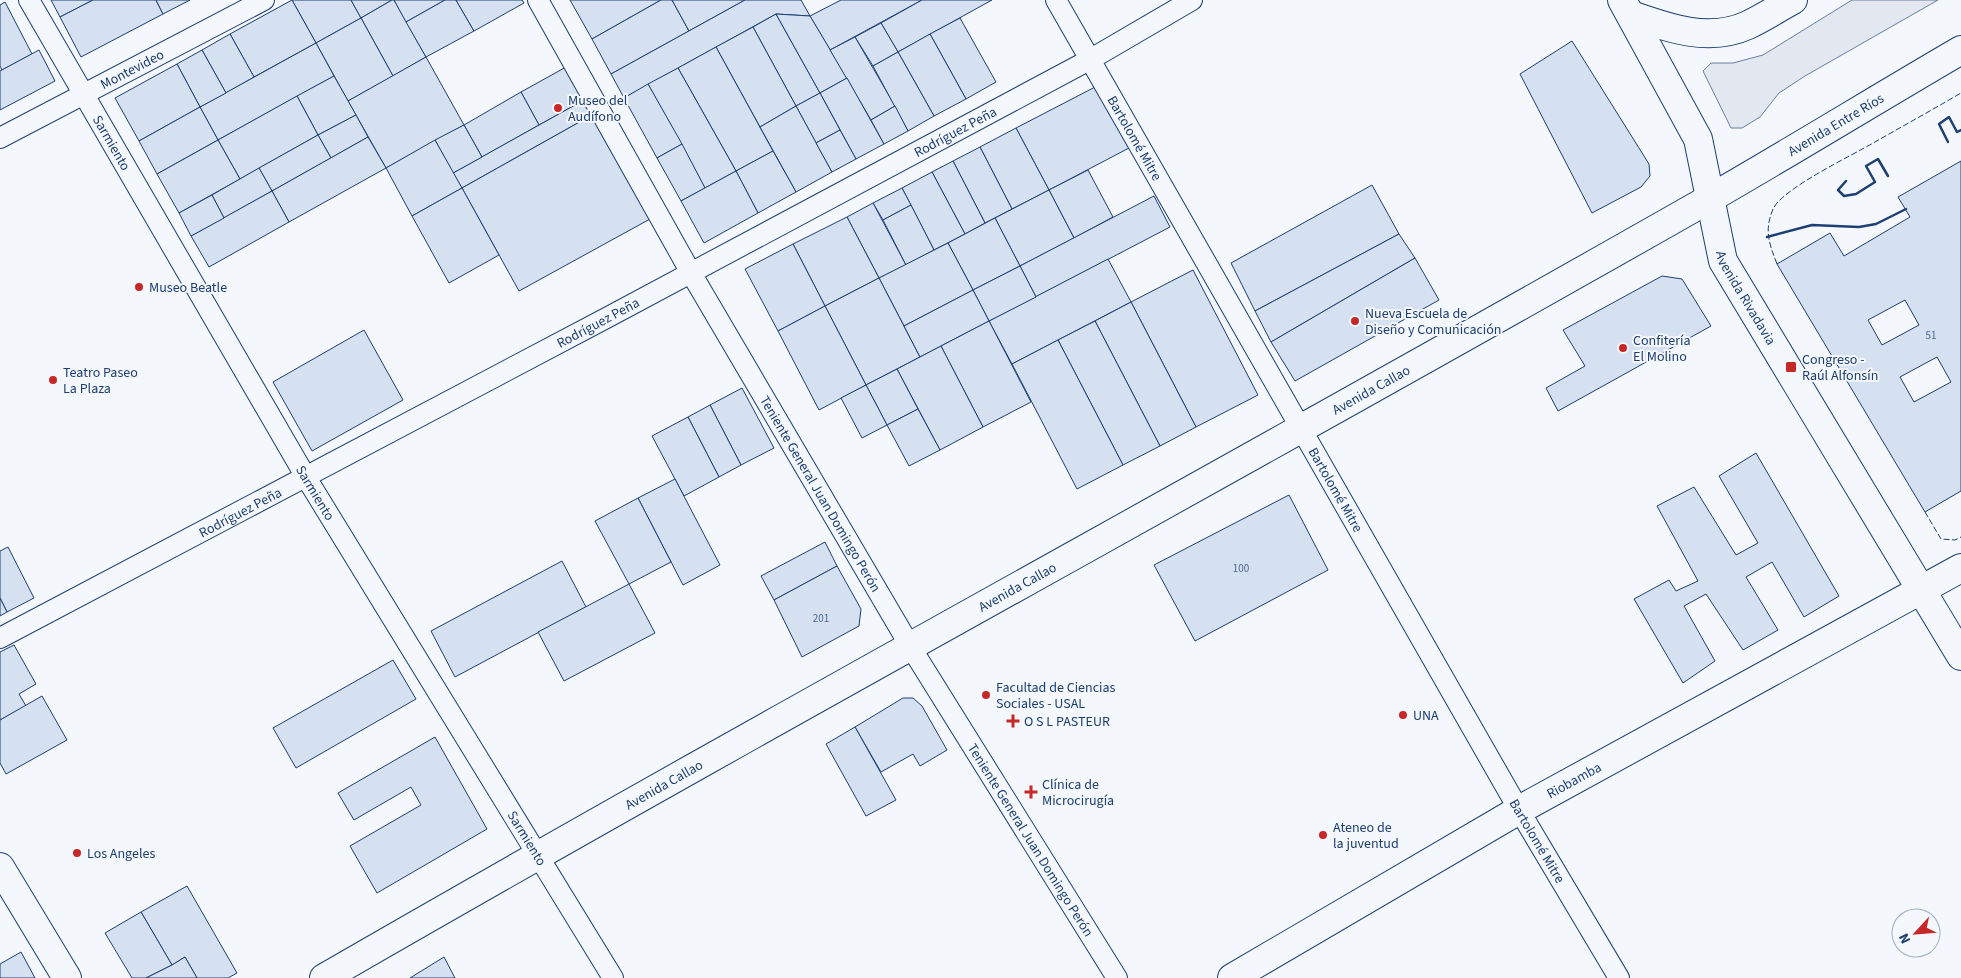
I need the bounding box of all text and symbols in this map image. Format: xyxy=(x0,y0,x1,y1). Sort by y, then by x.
street label: Montevideo xyxy=(97,45,168,95)
street label: Avenida Entre Ríos xyxy=(1784,89,1888,162)
place label: Museo del Audífono xyxy=(568,91,628,127)
street label: Bartolomé Mitre xyxy=(1102,92,1166,185)
marker: Museo del Audífono xyxy=(552,102,564,114)
street label: Rodríguez Peña xyxy=(911,102,1001,163)
street label: Sarmiento xyxy=(87,112,135,175)
street label: Avenida Rivadavia xyxy=(1710,249,1780,349)
place label: Museo Beatle xyxy=(149,278,227,298)
marker: Museo Beatle xyxy=(133,281,145,293)
street label: Rodríguez Peña xyxy=(553,293,643,354)
place label: Nueva Escuela de Diseño y Comunicación xyxy=(1365,304,1502,340)
marker: Nueva Escuela de Diseño y Comunicación xyxy=(1349,315,1361,327)
house number: 51 xyxy=(1926,328,1936,343)
place label: Confitería El Molino xyxy=(1633,331,1691,367)
marker: Confitería El Molino xyxy=(1617,342,1629,354)
place label: Congreso - Raúl Alfonsín xyxy=(1802,350,1878,386)
marker: Congreso - Raúl Alfonsín xyxy=(1784,360,1798,374)
street label: Avenida Callao xyxy=(1329,361,1414,420)
place label: Teatro Paseo La Plaza xyxy=(63,363,138,399)
marker: Teatro Paseo La Plaza xyxy=(47,374,59,386)
street label: Teniente General Juan Domingo Perón xyxy=(754,392,885,596)
street label: Bartolomé Mitre xyxy=(1303,444,1367,536)
street label: Sarmiento xyxy=(290,462,339,525)
street label: Rodríguez Peña xyxy=(195,483,286,543)
street label: Avenida Callao xyxy=(975,558,1060,617)
house number: 100 xyxy=(1233,561,1249,576)
house number: 201 xyxy=(813,611,829,626)
place label: Facultad de Ciencias Sociales - USAL xyxy=(996,678,1116,714)
marker: Facultad de Ciencias Sociales - USAL xyxy=(980,689,992,701)
place label: UNA xyxy=(1413,706,1439,726)
marker: UNA xyxy=(1397,709,1409,721)
place label: O S L PASTEUR xyxy=(1024,712,1110,732)
marker: O S L PASTEUR xyxy=(1006,714,1020,728)
street label: Teniente General Juan Domingo Perón xyxy=(962,740,1098,941)
street label: Avenida Callao xyxy=(622,755,707,815)
street label: Riobamba xyxy=(1543,758,1605,804)
place label: Clínica de Microcirugía xyxy=(1042,775,1114,811)
marker: Clínica de Microcirugía xyxy=(1024,785,1038,799)
street label: Bartolomé Mitre xyxy=(1504,796,1569,887)
street label: Sarmiento xyxy=(502,807,551,870)
place label: Ateneo de la juventud xyxy=(1333,818,1399,854)
marker: Ateneo de la juventud xyxy=(1317,829,1329,841)
place label: Los Angeles xyxy=(87,844,155,864)
marker: Los Angeles xyxy=(71,847,83,859)
north arrow xyxy=(1891,908,1941,958)
text: N xyxy=(1894,930,1916,947)

